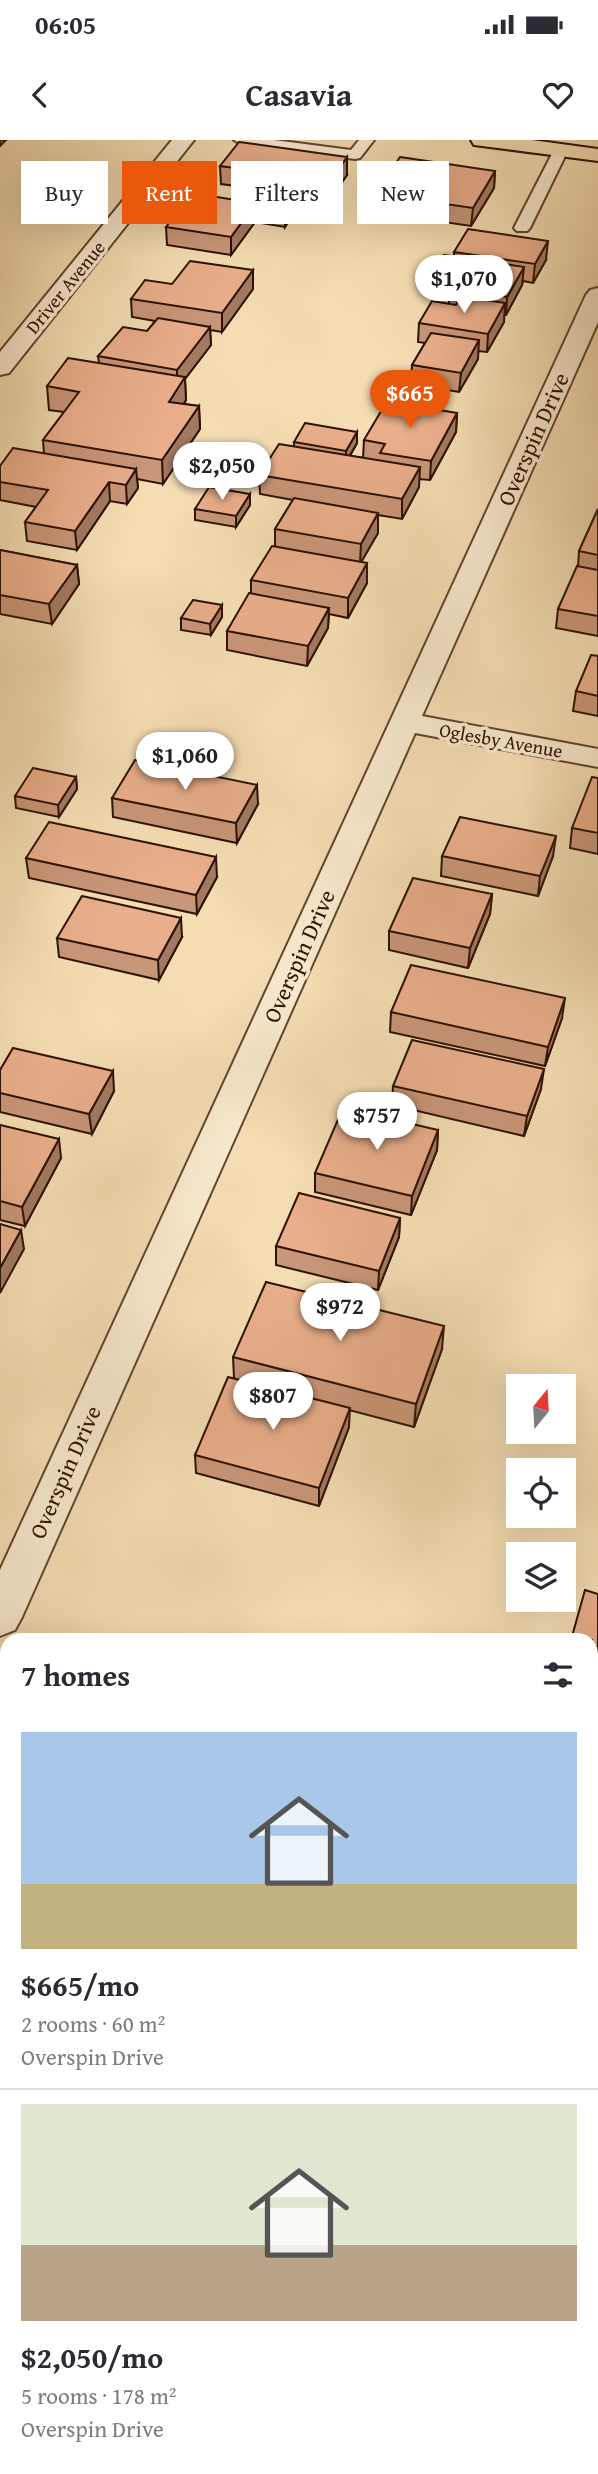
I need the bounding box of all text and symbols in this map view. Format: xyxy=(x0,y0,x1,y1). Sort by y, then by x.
text: 06:05 xyxy=(35,5,96,44)
text: Casavia xyxy=(246,71,352,118)
icon: back xyxy=(21,76,59,114)
icon: heart xyxy=(539,76,577,114)
chip: Buy xyxy=(21,161,108,224)
chip: Rent xyxy=(122,161,217,224)
chip: Filters xyxy=(231,161,343,224)
chip: New xyxy=(357,161,449,224)
street label: Driver Avenue xyxy=(19,234,111,340)
pin: $1,070 xyxy=(407,256,521,315)
text: $1,070 xyxy=(431,261,497,294)
street label: Overspin Drive xyxy=(488,367,577,511)
pin: $665 xyxy=(369,370,451,430)
text: $665 xyxy=(386,376,434,409)
pin: $2,050 xyxy=(165,442,279,502)
text: $2,050 xyxy=(189,448,255,481)
street label: Oglesby Avenue xyxy=(437,715,565,765)
pin: $1,060 xyxy=(128,732,242,792)
text: $1,060 xyxy=(152,738,218,771)
street label: Overspin Drive xyxy=(254,884,343,1028)
pin: $757 xyxy=(336,1093,418,1152)
text: $757 xyxy=(353,1098,401,1131)
pin: $972 xyxy=(299,1284,381,1343)
text: $972 xyxy=(316,1289,364,1322)
pin: $807 xyxy=(232,1372,314,1432)
north arrow xyxy=(506,1374,576,1444)
map controls xyxy=(506,1374,576,1612)
text: $807 xyxy=(249,1378,297,1411)
street label: Overspin Drive xyxy=(20,1400,109,1544)
button: locate xyxy=(506,1458,576,1528)
button: layers xyxy=(506,1542,576,1612)
text: 7 homes xyxy=(21,1653,130,1697)
icon: filters xyxy=(539,1656,577,1694)
icon: home xyxy=(236,1778,362,1904)
text: $665/mo xyxy=(21,1963,139,2007)
text: 2 rooms · 60 m² xyxy=(21,2007,165,2040)
text: Overspin Drive xyxy=(21,2040,164,2073)
icon: home xyxy=(236,2150,362,2276)
text: $2,050/mo xyxy=(21,2335,163,2379)
text: 5 rooms · 178 m² xyxy=(21,2379,176,2412)
text: Overspin Drive xyxy=(21,2412,164,2445)

